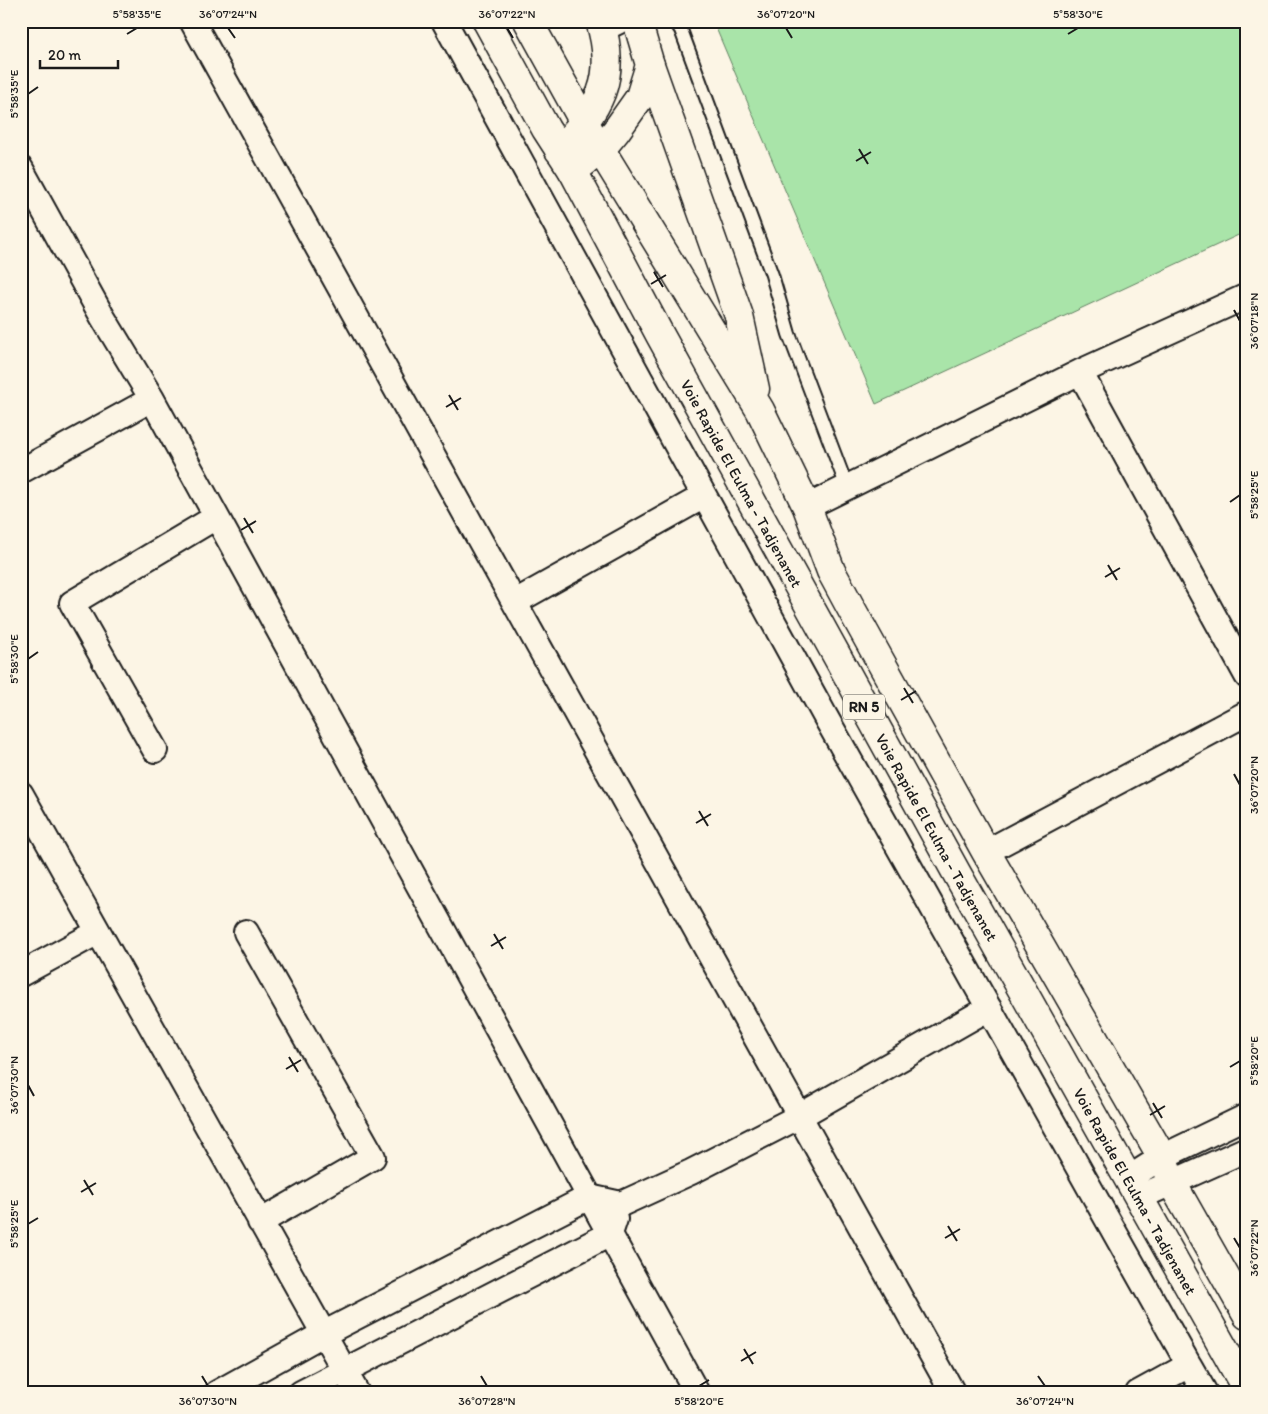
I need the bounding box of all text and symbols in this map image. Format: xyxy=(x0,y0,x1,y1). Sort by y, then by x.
text: 5°58'35"E xyxy=(113,7,162,21)
text: 36°07'24"N xyxy=(199,7,257,21)
text: 36°07'22"N xyxy=(478,7,536,21)
text: 36°07'20"N xyxy=(757,7,815,21)
text: 5°58'30"E xyxy=(1053,7,1103,21)
scale bar xyxy=(40,38,118,70)
text: 20 m xyxy=(48,46,82,64)
text: 5°58'35"E xyxy=(7,69,21,118)
text: 36°07'18"N xyxy=(1247,293,1261,349)
street label: Voie Rapide El Eulma - Tadjenanet xyxy=(676,376,806,591)
text: 5°58'25"E xyxy=(1247,470,1261,519)
text: 5°58'30"E xyxy=(7,634,21,684)
road number: RN 5 xyxy=(843,694,885,720)
street label: Voie Rapide El Eulma - Tadjenanet xyxy=(871,730,1002,944)
text: 36°07'20"N xyxy=(1247,756,1261,814)
text: 5°58'20"E xyxy=(1247,1036,1261,1086)
text: 36°07'30"N xyxy=(7,1056,21,1114)
street label: Voie Rapide El Eulma - Tadjenanet xyxy=(1069,1085,1201,1298)
text: 5°58'25"E xyxy=(7,1199,21,1248)
text: 36°07'22"N xyxy=(1247,1219,1261,1277)
text: 36°07'30"N xyxy=(179,1394,237,1408)
text: 36°07'28"N xyxy=(458,1394,516,1408)
text: 5°58'20"E xyxy=(674,1394,724,1408)
text: 36°07'24"N xyxy=(1016,1394,1074,1408)

